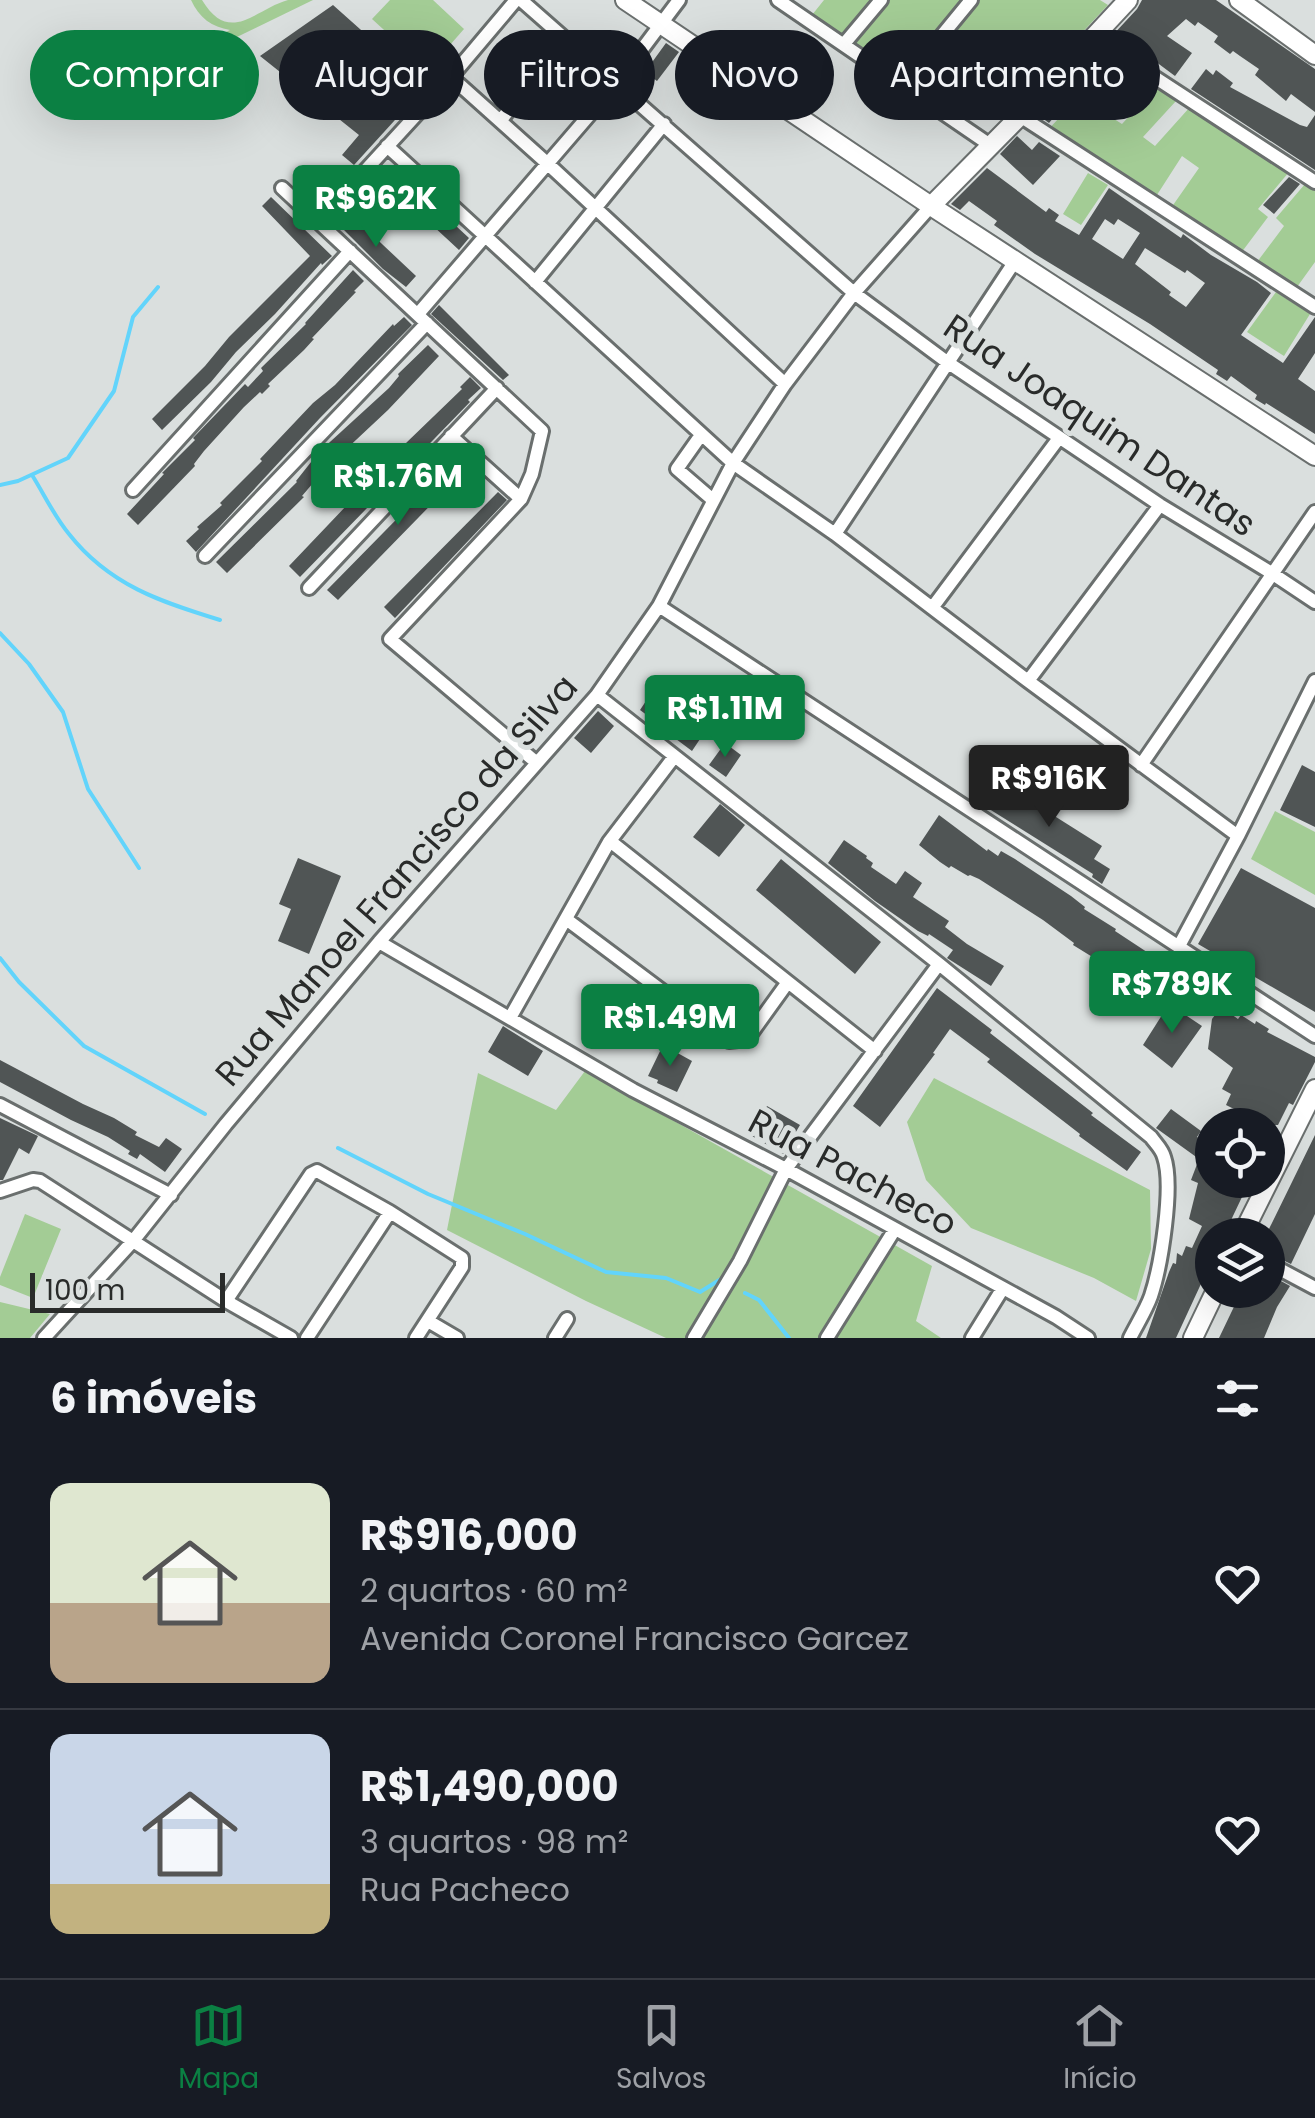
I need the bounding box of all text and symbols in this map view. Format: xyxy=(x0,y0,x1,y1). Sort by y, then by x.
chip: Comprar xyxy=(30,30,259,120)
chip: Alugar xyxy=(279,30,464,120)
chip: Filtros xyxy=(484,30,655,120)
chip: Novo xyxy=(675,30,834,120)
chip: Apartamento xyxy=(854,30,1160,120)
pin: R$962K xyxy=(295,165,457,250)
text: R$962K xyxy=(315,175,437,220)
street label: Rua Joaquim Dantas xyxy=(934,302,1266,548)
pin: R$1.76M xyxy=(306,443,490,528)
text: R$1.76M xyxy=(333,453,463,498)
street label: Rua Manoel Francisco da Silva xyxy=(203,664,589,1096)
pin: R$1.11M xyxy=(633,675,817,760)
text: R$1.11M xyxy=(667,685,783,730)
pin: R$916K xyxy=(968,745,1130,830)
text: R$916K xyxy=(991,755,1107,800)
pin: R$789K xyxy=(1091,951,1253,1036)
text: R$789K xyxy=(1111,961,1233,1006)
pin: R$1.49M xyxy=(578,984,762,1069)
text: R$1.49M xyxy=(603,994,737,1039)
street label: Rua Pacheco xyxy=(740,1096,966,1248)
map controls xyxy=(1195,1108,1285,1308)
button: locate xyxy=(1195,1108,1285,1198)
button: layers xyxy=(1195,1218,1285,1308)
scale bar xyxy=(30,1268,225,1312)
text: 100 m xyxy=(45,1271,125,1310)
text: 6 imóveis xyxy=(50,1369,257,1428)
icon: filters xyxy=(1210,1371,1265,1426)
text: R$916,000 xyxy=(360,1506,578,1565)
icon: home xyxy=(130,1523,250,1643)
icon: heart xyxy=(1210,1556,1265,1611)
text: 2 quartos · 60 m² xyxy=(360,1568,628,1613)
text: Avenida Coronel Francisco Garcez xyxy=(360,1616,909,1661)
text: R$1,490,000 xyxy=(360,1757,619,1816)
icon: home xyxy=(130,1774,250,1894)
icon: heart xyxy=(1210,1807,1265,1862)
text: 3 quartos · 98 m² xyxy=(360,1819,628,1864)
text: Rua Pacheco xyxy=(360,1867,570,1912)
tab: Mapa xyxy=(178,1998,259,2100)
tab: Salvos xyxy=(616,1998,706,2100)
tab: Início xyxy=(1063,1998,1137,2100)

